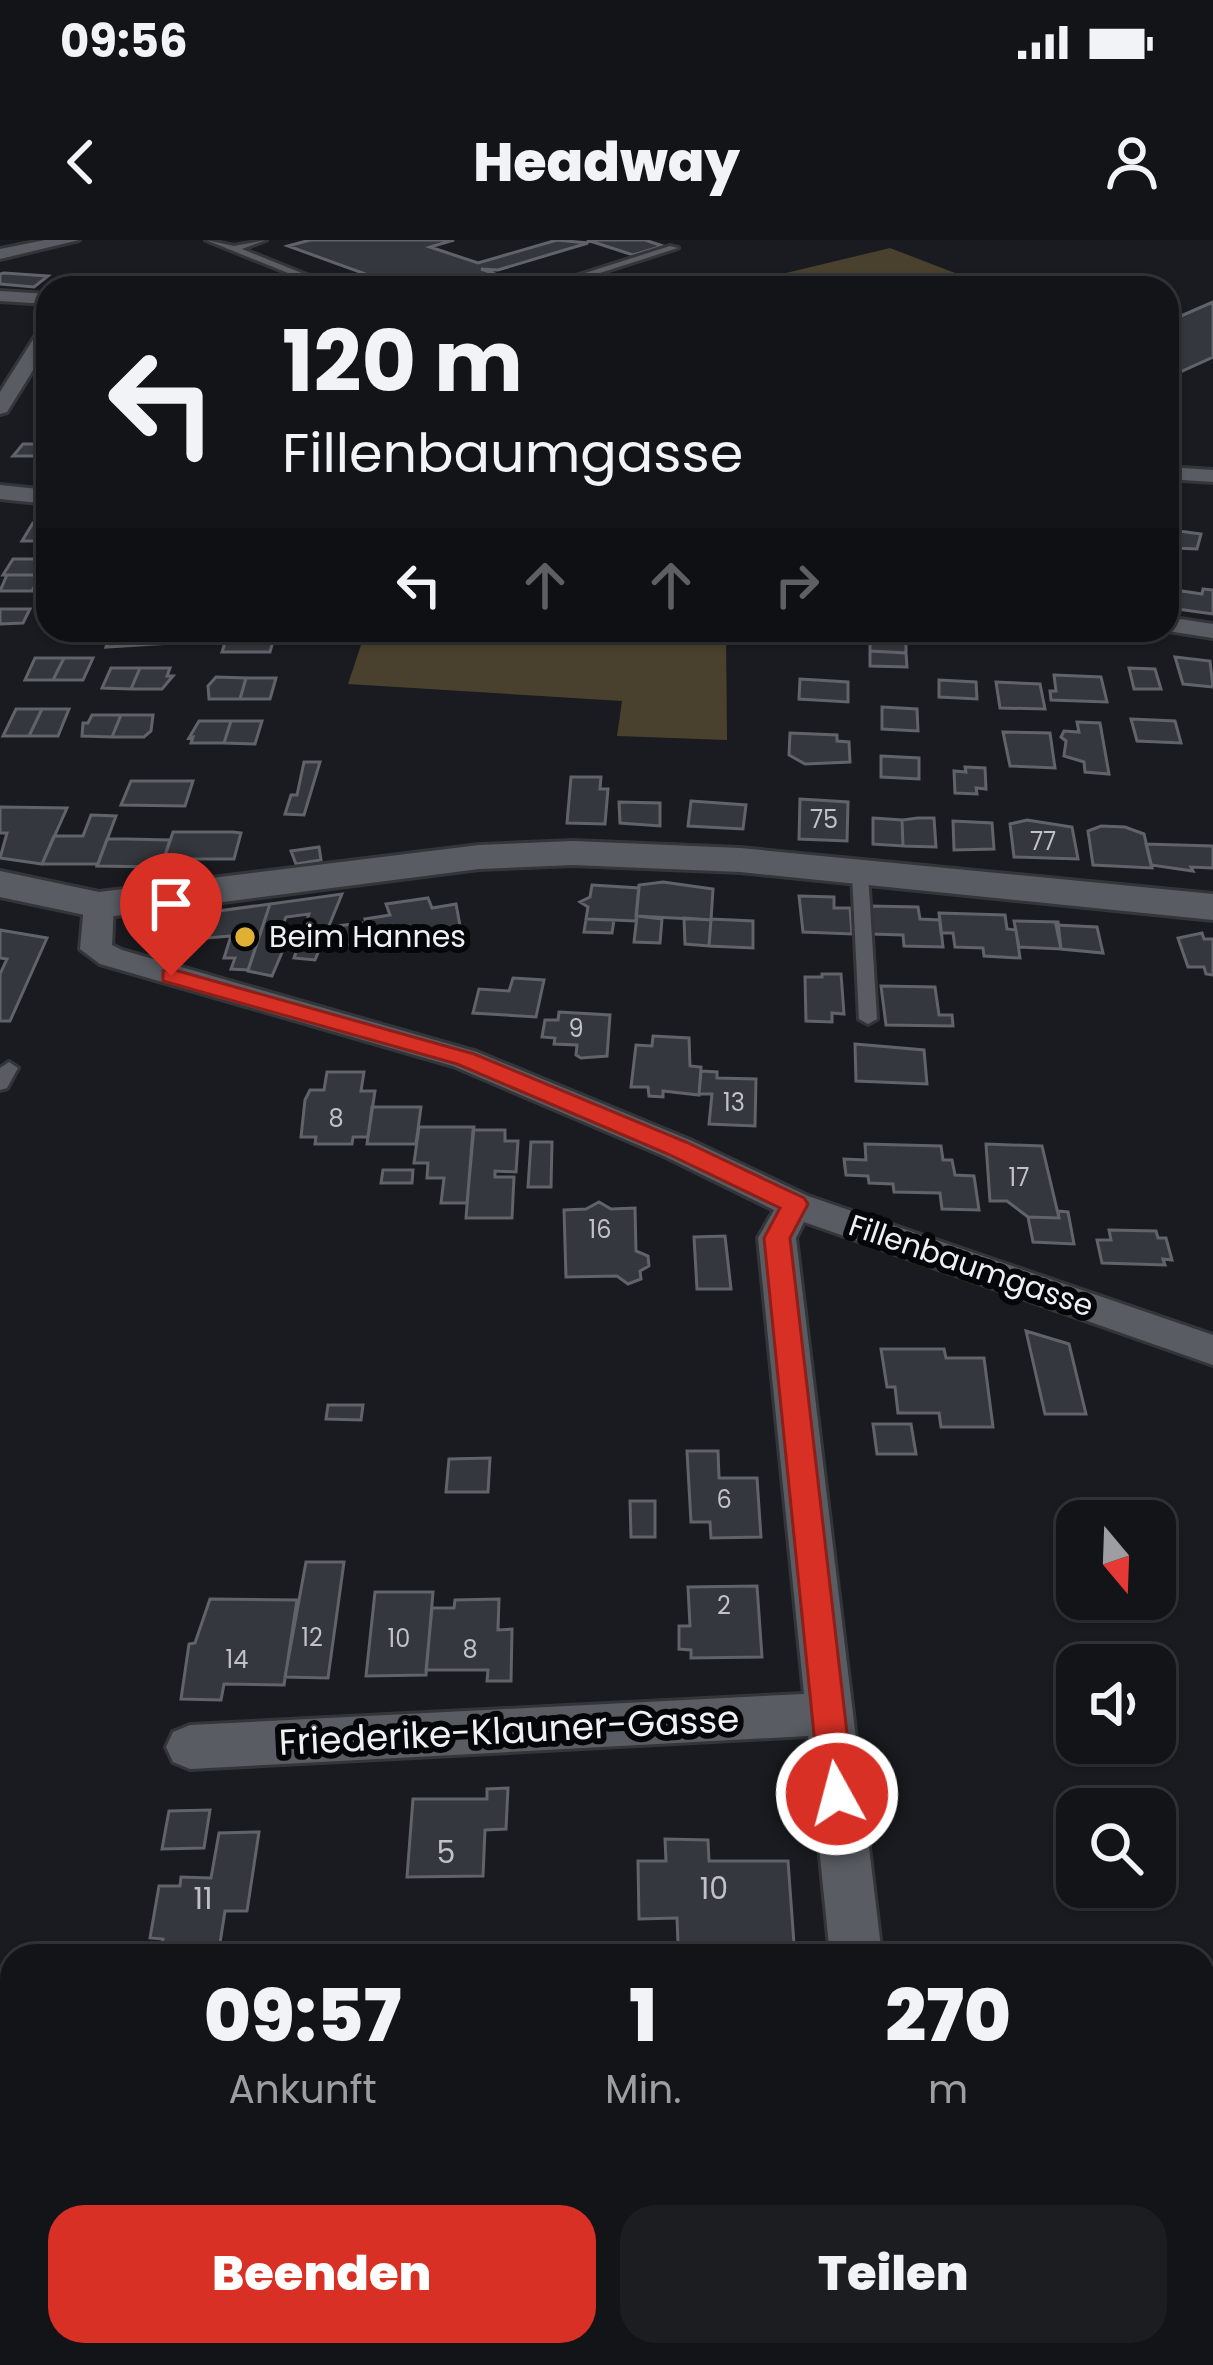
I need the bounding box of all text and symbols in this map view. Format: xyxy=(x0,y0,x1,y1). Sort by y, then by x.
text: 09:56 xyxy=(60,10,188,73)
text: Headway xyxy=(473,124,740,200)
icon: back xyxy=(48,129,114,195)
icon: person xyxy=(1099,129,1165,195)
text: 120 m xyxy=(282,303,523,420)
icon: left xyxy=(84,324,240,480)
text: Fillenbaumgasse xyxy=(282,415,743,491)
icon: left xyxy=(386,552,452,618)
icon: ahead xyxy=(512,552,578,618)
icon: ahead xyxy=(638,552,704,618)
icon: right xyxy=(764,552,830,618)
house number: 75 xyxy=(810,803,838,836)
house number: 77 xyxy=(1030,825,1056,858)
pin xyxy=(120,853,222,976)
icon: arrive xyxy=(138,871,204,937)
place label: Beim Hannes xyxy=(269,915,466,958)
marker: Beim Hannes xyxy=(232,924,258,950)
house number: 9 xyxy=(568,1012,584,1045)
house number: 13 xyxy=(723,1086,745,1119)
house number: 8 xyxy=(328,1102,344,1135)
house number: 17 xyxy=(1009,1161,1029,1194)
street label: Fillenbaumgasse xyxy=(843,1203,1099,1328)
house number: 16 xyxy=(589,1213,611,1246)
house number: 6 xyxy=(716,1483,732,1516)
north arrow xyxy=(1056,1500,1176,1620)
map controls xyxy=(1056,1500,1176,1908)
house number: 2 xyxy=(717,1589,731,1622)
house number: 12 xyxy=(301,1621,323,1654)
house number: 10 xyxy=(388,1622,410,1655)
house number: 8 xyxy=(462,1633,478,1666)
house number: 14 xyxy=(226,1643,248,1676)
button: sound xyxy=(1056,1644,1176,1764)
street label: Friederike-Klauner-Gasse xyxy=(277,1693,741,1768)
position arrow xyxy=(774,1731,900,1857)
button: search xyxy=(1056,1788,1176,1908)
house number: 5 xyxy=(437,1831,455,1874)
house number: 10 xyxy=(700,1867,728,1910)
house number: 11 xyxy=(193,1877,213,1920)
text: 09:57 xyxy=(204,1965,401,2066)
text: 1 xyxy=(629,1965,657,2066)
text: 270 xyxy=(885,1965,1011,2066)
text: Ankunft xyxy=(228,2062,377,2117)
text: Min. xyxy=(605,2062,681,2117)
text: m xyxy=(928,2062,968,2117)
button: Beenden xyxy=(48,2205,596,2343)
button: Teilen xyxy=(620,2205,1167,2343)

